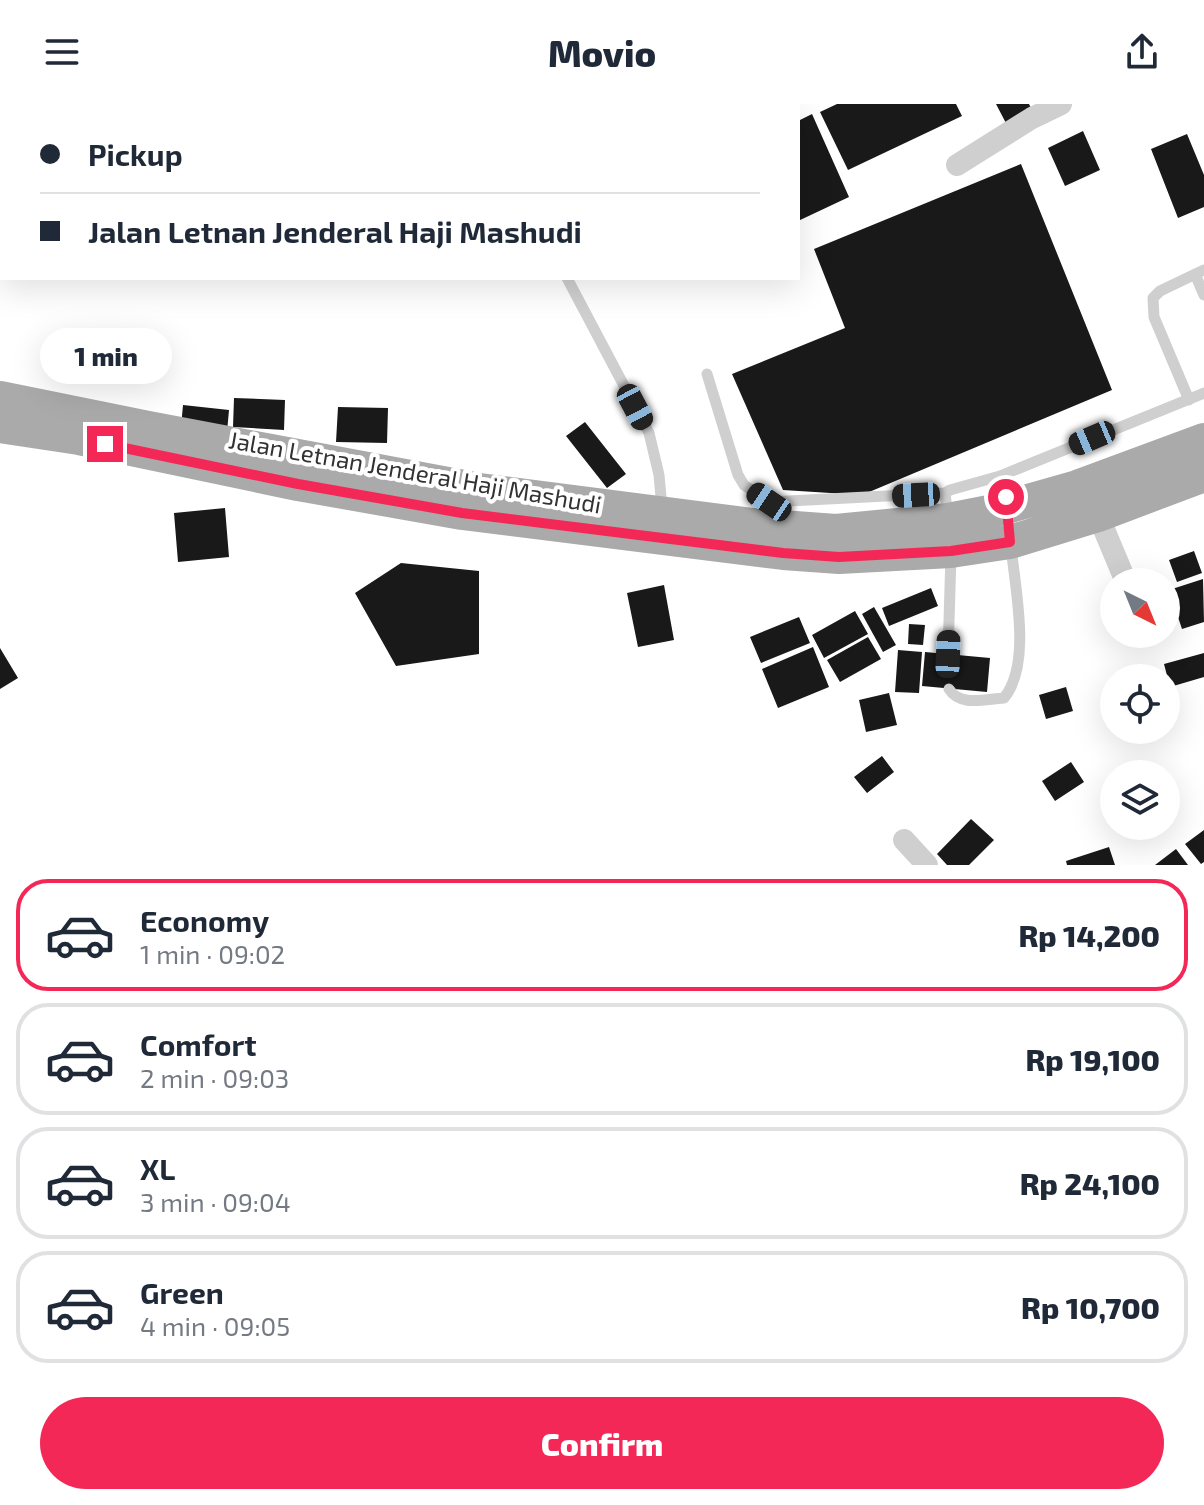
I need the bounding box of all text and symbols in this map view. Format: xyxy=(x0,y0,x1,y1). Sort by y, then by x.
icon: menu xyxy=(40,30,84,74)
icon: share xyxy=(1120,30,1164,74)
text: Movio xyxy=(548,31,656,74)
text: Pickup xyxy=(88,136,183,172)
text: Jalan Letnan Jenderal Haji Mashudi xyxy=(88,213,582,249)
callout: 1 min xyxy=(39,328,171,384)
text: 1 min xyxy=(74,340,138,371)
car xyxy=(613,380,657,434)
car xyxy=(1065,418,1119,458)
street label: Jalan Letnan Jenderal Haji Mashudi xyxy=(227,424,604,519)
route end xyxy=(87,426,123,462)
car xyxy=(742,479,796,525)
route start xyxy=(988,479,1024,515)
car xyxy=(891,482,941,508)
north arrow xyxy=(1100,568,1180,648)
map controls xyxy=(1100,568,1180,840)
car xyxy=(935,630,961,678)
button: locate xyxy=(1100,664,1180,744)
button: layers xyxy=(1100,760,1180,840)
icon: car xyxy=(44,899,116,971)
text: Economy xyxy=(140,902,269,938)
text: Rp 14,200 xyxy=(1018,917,1160,953)
text: 1 min · 09:02 xyxy=(140,938,285,969)
icon: car xyxy=(44,1023,116,1095)
text: Comfort xyxy=(140,1026,257,1062)
text: Rp 19,100 xyxy=(1025,1041,1160,1077)
text: 2 min · 09:03 xyxy=(140,1062,289,1093)
icon: car xyxy=(44,1147,116,1219)
text: XL xyxy=(140,1150,175,1186)
text: Rp 24,100 xyxy=(1020,1165,1160,1201)
text: 3 min · 09:04 xyxy=(140,1186,291,1217)
icon: car xyxy=(44,1271,116,1343)
text: Green xyxy=(140,1274,224,1310)
text: Rp 10,700 xyxy=(1021,1289,1160,1325)
text: 4 min · 09:05 xyxy=(140,1310,290,1341)
button: Confirm xyxy=(40,1397,1164,1489)

